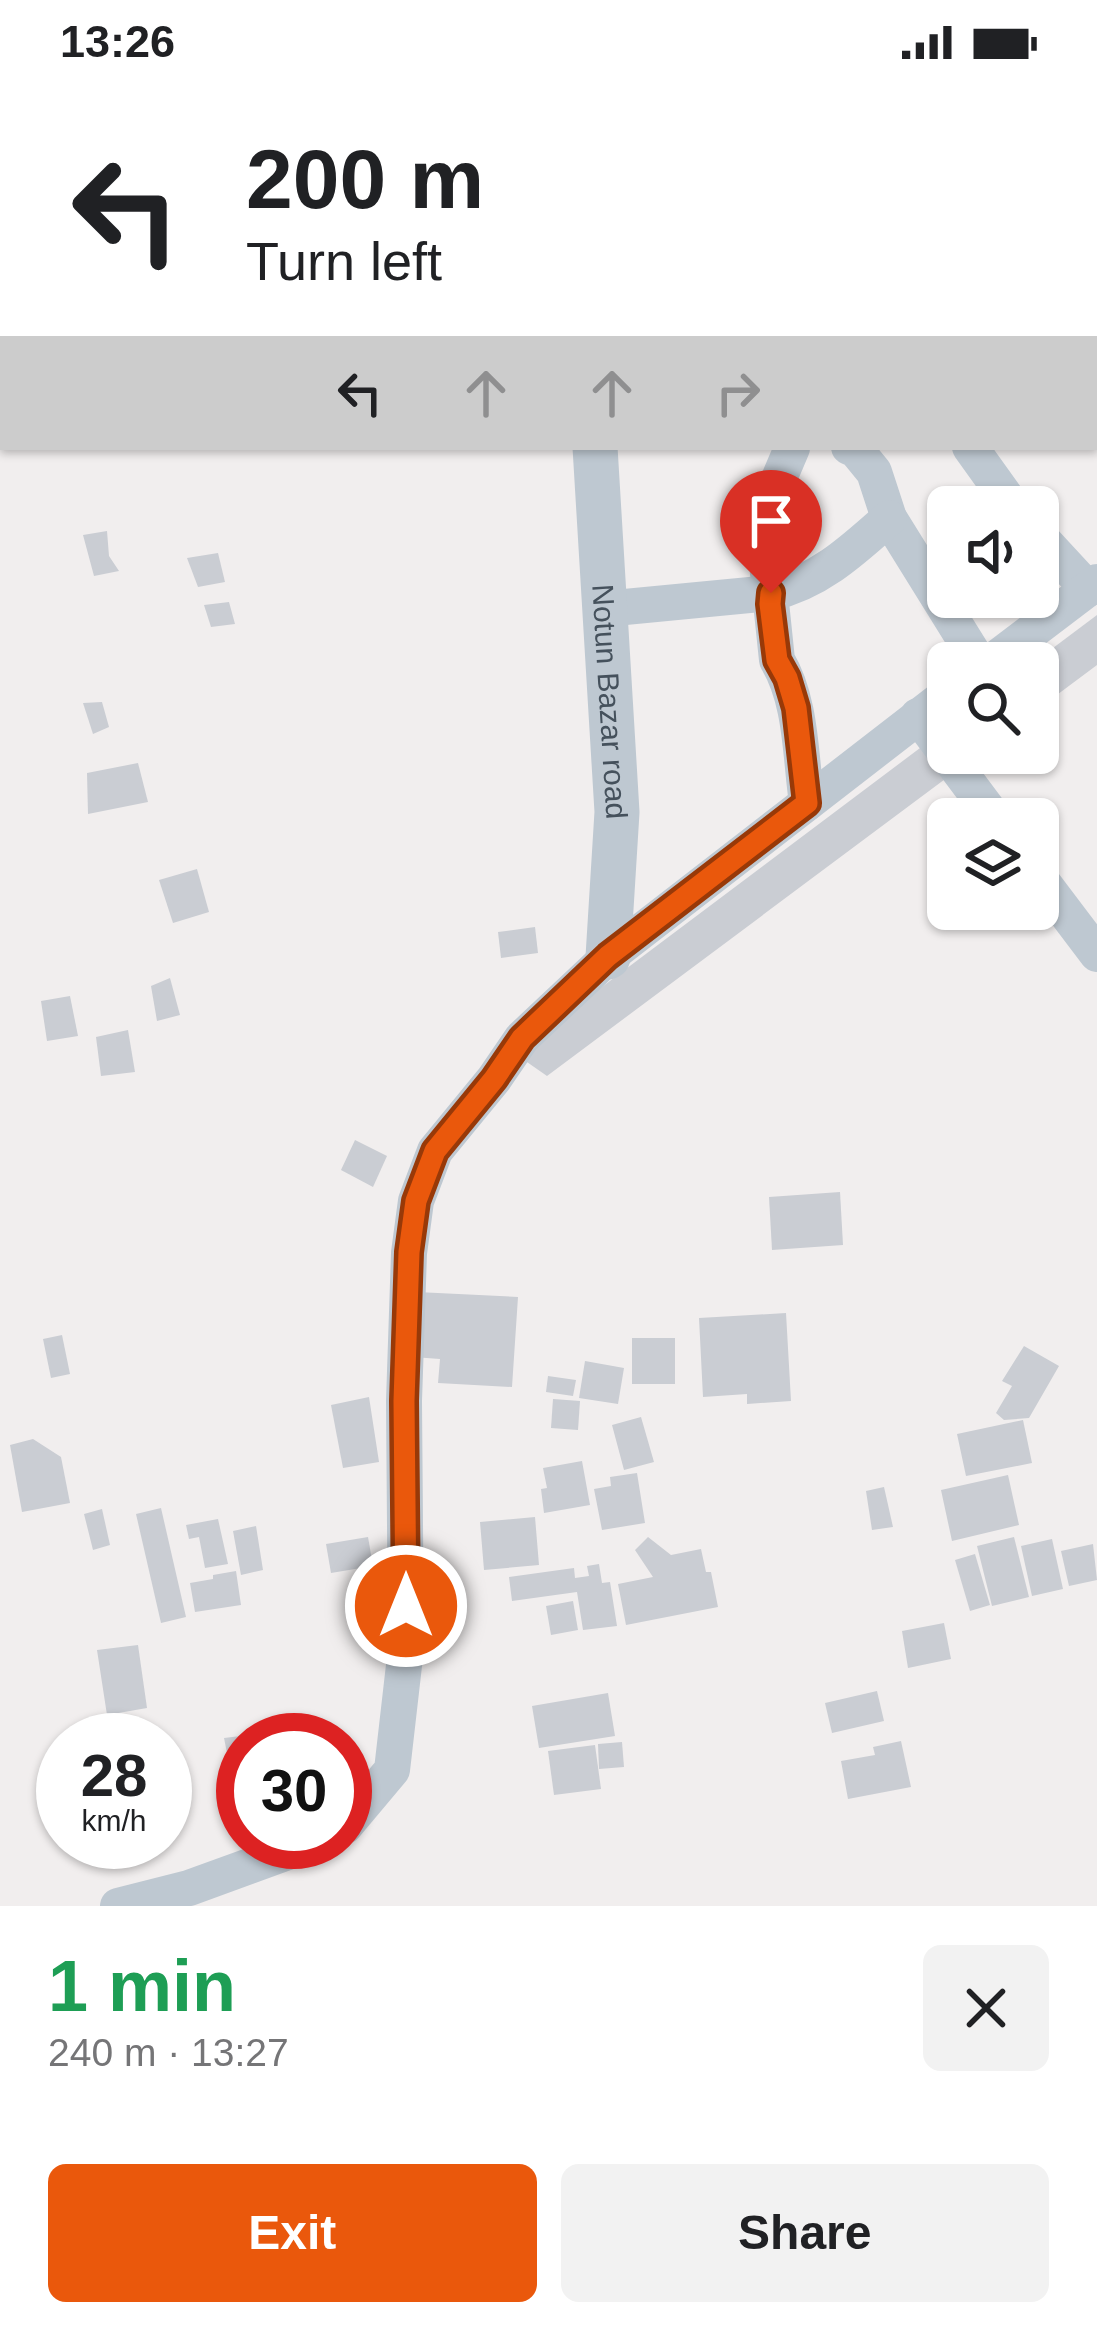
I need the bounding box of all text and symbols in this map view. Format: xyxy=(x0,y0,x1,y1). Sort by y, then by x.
text: 13:26 xyxy=(60,16,175,67)
icon: left xyxy=(48,132,204,288)
text: 200 m xyxy=(246,132,484,226)
text: Turn left xyxy=(246,231,442,291)
icon: left xyxy=(327,360,393,426)
icon: ahead xyxy=(453,360,519,426)
icon: ahead xyxy=(579,360,645,426)
icon: right xyxy=(705,360,771,426)
pin xyxy=(720,470,822,593)
map controls xyxy=(927,486,1059,930)
button: sound xyxy=(927,486,1059,618)
icon: arrive xyxy=(738,488,804,554)
street label: Notun Bazar road xyxy=(587,583,634,820)
button: search xyxy=(927,642,1059,774)
button: layers xyxy=(927,798,1059,930)
position arrow xyxy=(343,1543,469,1669)
speed limit sign: 30 xyxy=(216,1713,372,1869)
text: 28 xyxy=(81,1742,147,1809)
text: km/h xyxy=(81,1804,147,1837)
button: close xyxy=(923,1945,1049,2071)
text: 1 min xyxy=(48,1946,236,2026)
text: 240 m · 13:27 xyxy=(48,2031,289,2074)
button: Exit xyxy=(48,2164,537,2302)
button: Share xyxy=(561,2164,1049,2302)

